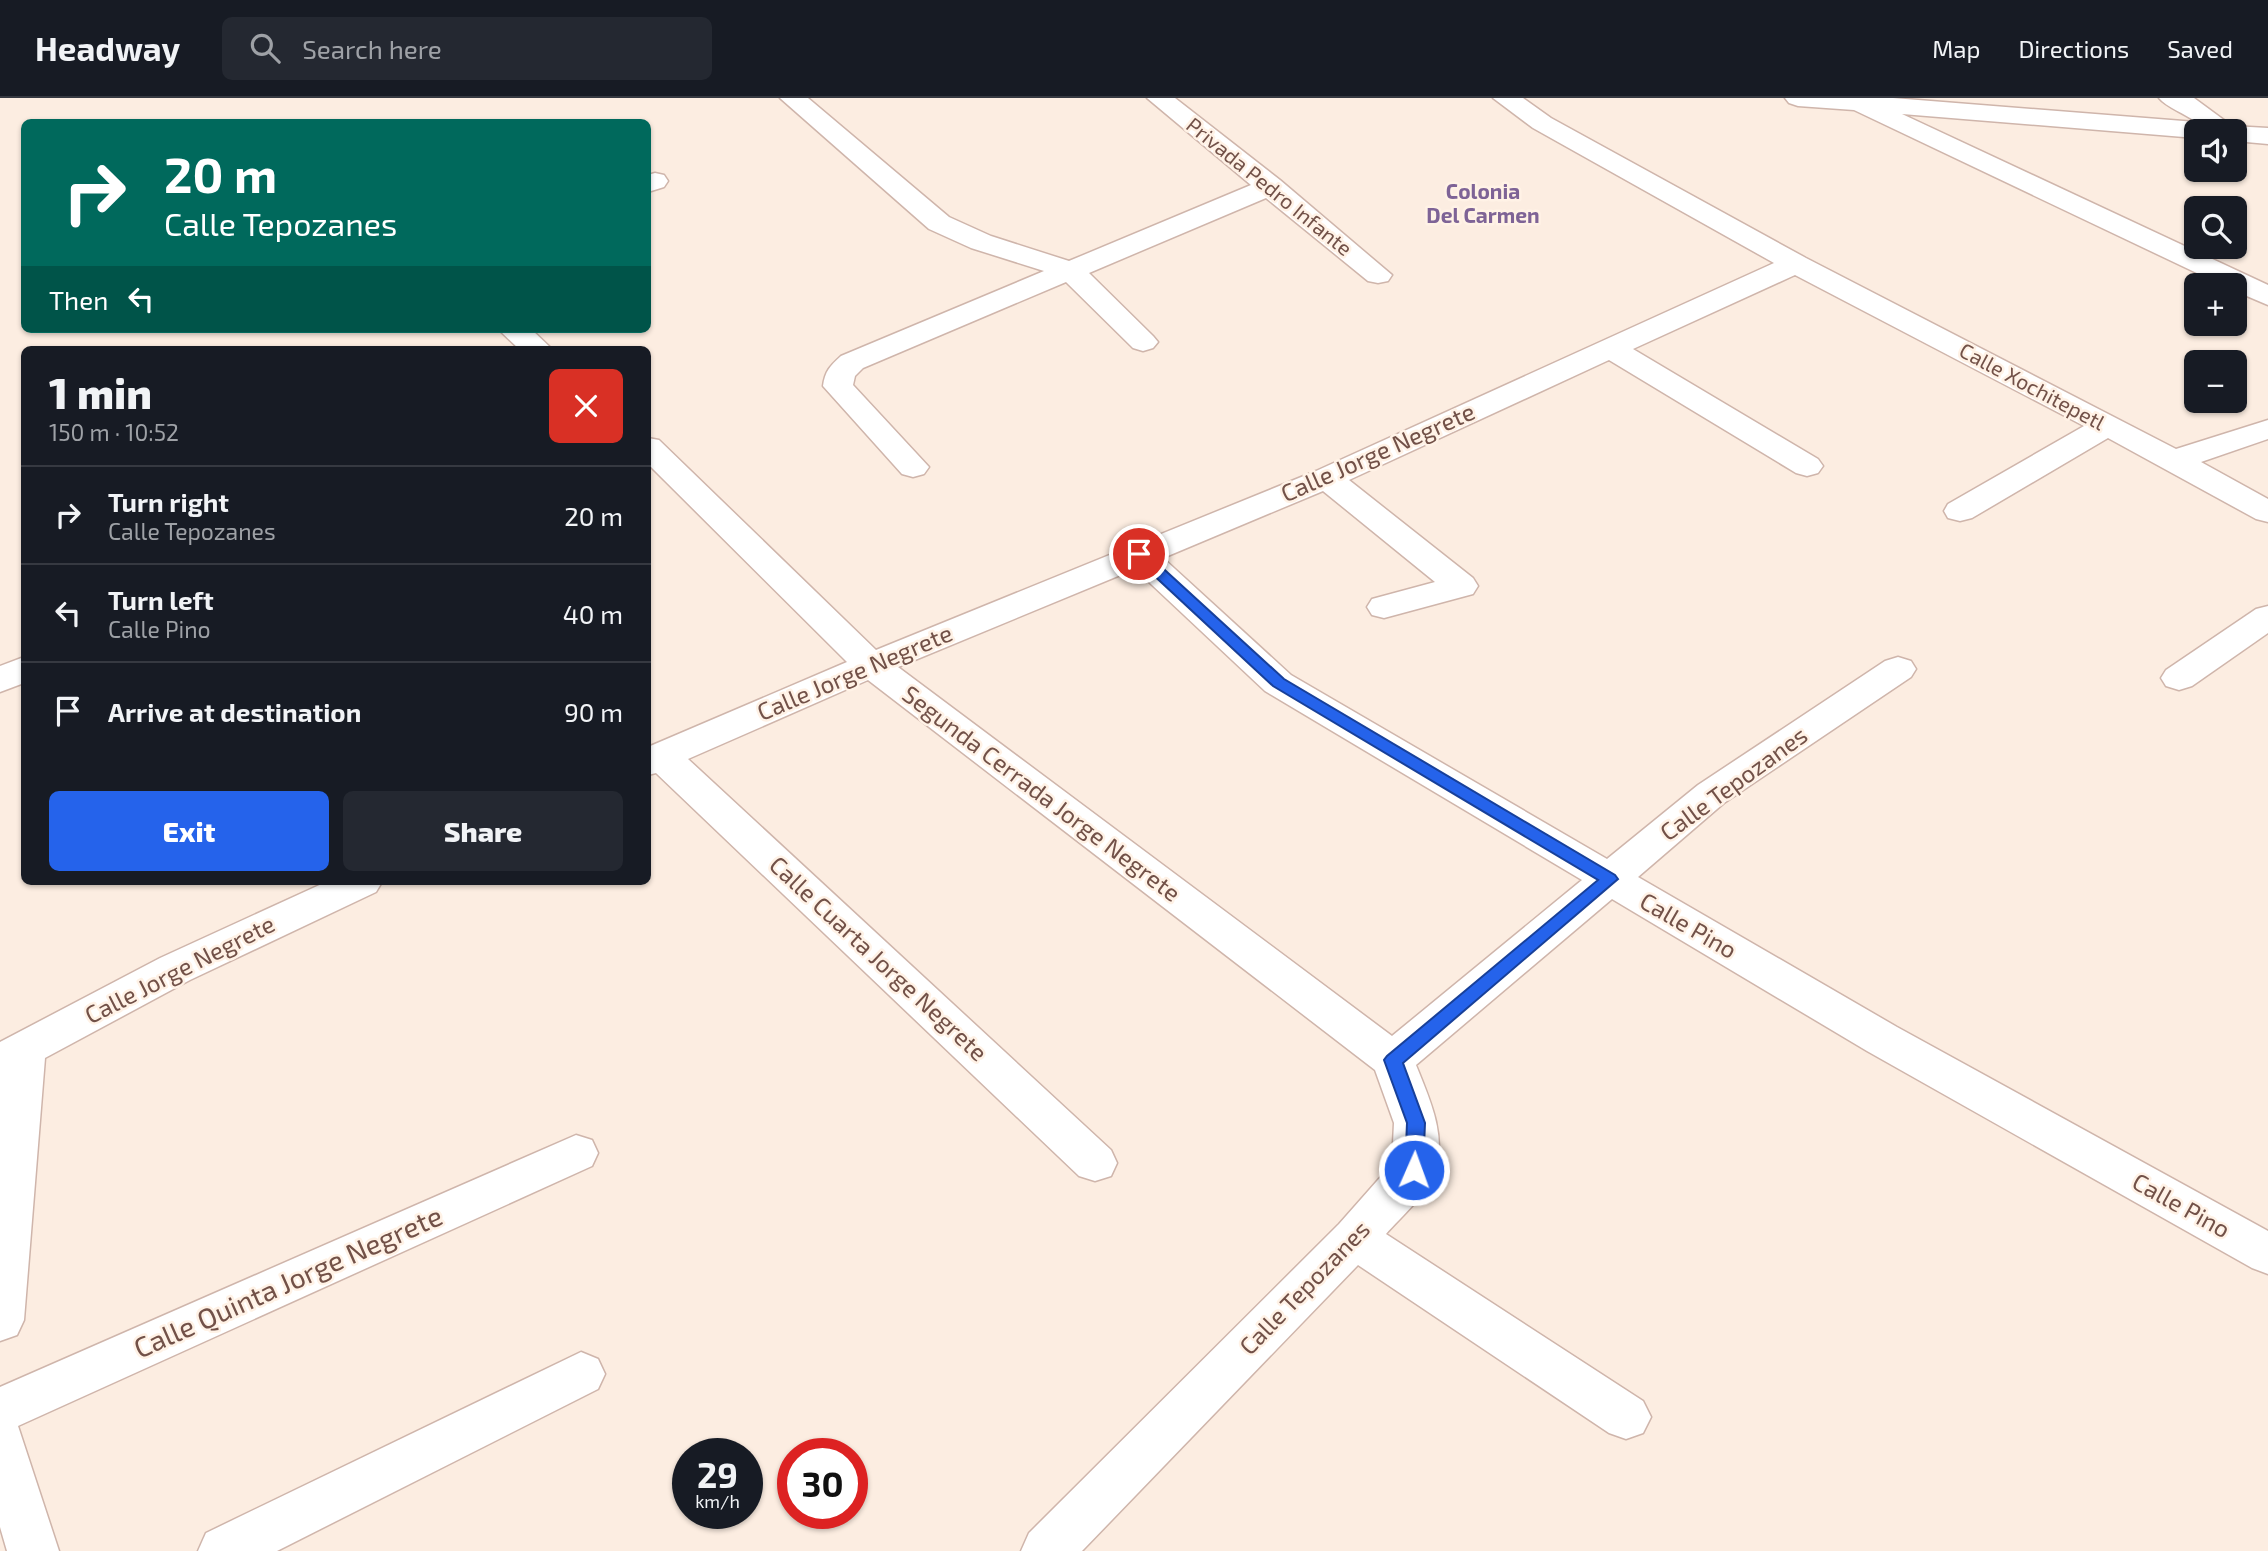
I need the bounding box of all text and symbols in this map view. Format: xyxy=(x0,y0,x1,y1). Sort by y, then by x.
search box xyxy=(222,17,712,80)
text: Headway xyxy=(35,28,180,68)
icon: search xyxy=(246,29,284,67)
text: Search here xyxy=(302,33,442,64)
text: Map xyxy=(1932,34,1980,63)
text: Directions xyxy=(2018,34,2129,63)
text: Saved xyxy=(2167,34,2233,63)
street label: Privada Pedro Infante xyxy=(1182,111,1358,260)
map controls xyxy=(2184,119,2247,413)
button: sound xyxy=(2184,119,2247,182)
text: 20 m xyxy=(164,144,277,203)
icon: right xyxy=(49,147,140,238)
district label: Colonia Del Carmen xyxy=(1426,178,1540,227)
button: search xyxy=(2184,196,2247,259)
text: Calle Tepozanes xyxy=(164,204,397,242)
button: + xyxy=(2184,273,2247,336)
icon: left xyxy=(122,280,160,318)
text: Then xyxy=(49,284,108,315)
street label: Calle Xochitepetl xyxy=(1956,337,2110,435)
button: − xyxy=(2184,350,2247,413)
text: 1 min xyxy=(49,367,152,417)
button: close xyxy=(549,369,623,443)
street label: Calle Jorge Negrete xyxy=(1276,396,1479,507)
text: 150 m · 10:52 xyxy=(49,418,179,446)
text: Turn right xyxy=(108,486,229,517)
icon: right xyxy=(49,496,87,534)
text: 20 m xyxy=(564,500,623,531)
text: Calle Tepozanes xyxy=(108,517,276,545)
pin xyxy=(1109,524,1169,584)
icon: arrive xyxy=(1120,535,1158,573)
text: Turn left xyxy=(108,584,214,615)
icon: left xyxy=(49,594,87,632)
text: 40 m xyxy=(563,598,623,629)
text: Calle Pino xyxy=(108,615,211,643)
street label: Calle Jorge Negrete xyxy=(752,617,956,726)
street label: Segunda Cerrada Jorge Negrete xyxy=(897,679,1187,907)
icon: arrive xyxy=(49,692,87,730)
text: Arrive at destination xyxy=(108,696,361,727)
text: 90 m xyxy=(564,696,623,727)
street label: Calle Tepozanes xyxy=(1654,720,1812,846)
button: Exit xyxy=(49,791,329,871)
button: Share xyxy=(343,791,623,871)
street label: Calle Cuarta Jorge Negrete xyxy=(764,849,994,1066)
street label: Calle Pino xyxy=(1635,885,1742,964)
street label: Calle Jorge Negrete xyxy=(80,908,279,1029)
position arrow xyxy=(1377,1133,1451,1207)
street label: Calle Pino xyxy=(2128,1166,2236,1243)
street label: Calle Quinta Jorge Negrete xyxy=(128,1198,447,1365)
street label: Calle Tepozanes xyxy=(1233,1214,1375,1360)
speed limit sign: 30 xyxy=(777,1438,868,1529)
text: 29 xyxy=(697,1453,738,1495)
text: km/h xyxy=(695,1490,740,1512)

